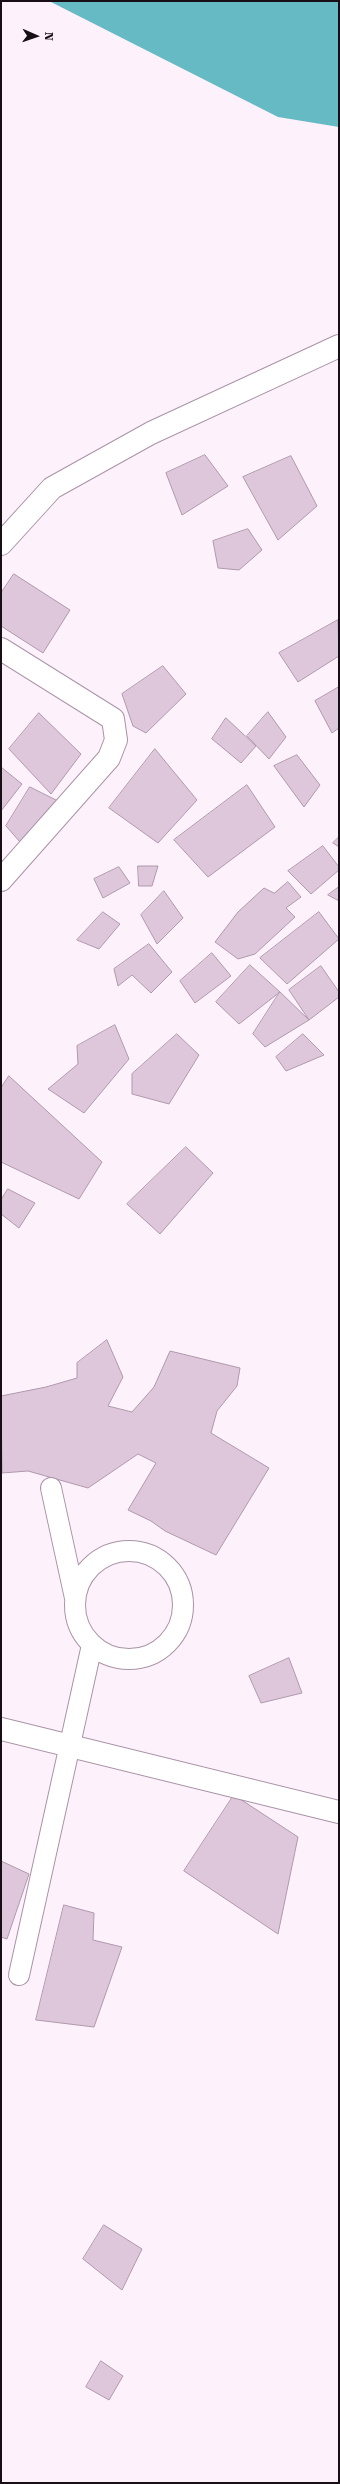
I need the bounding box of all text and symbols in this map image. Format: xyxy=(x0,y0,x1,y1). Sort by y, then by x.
north arrow xyxy=(16,16,56,56)
text: N xyxy=(42,32,55,41)

